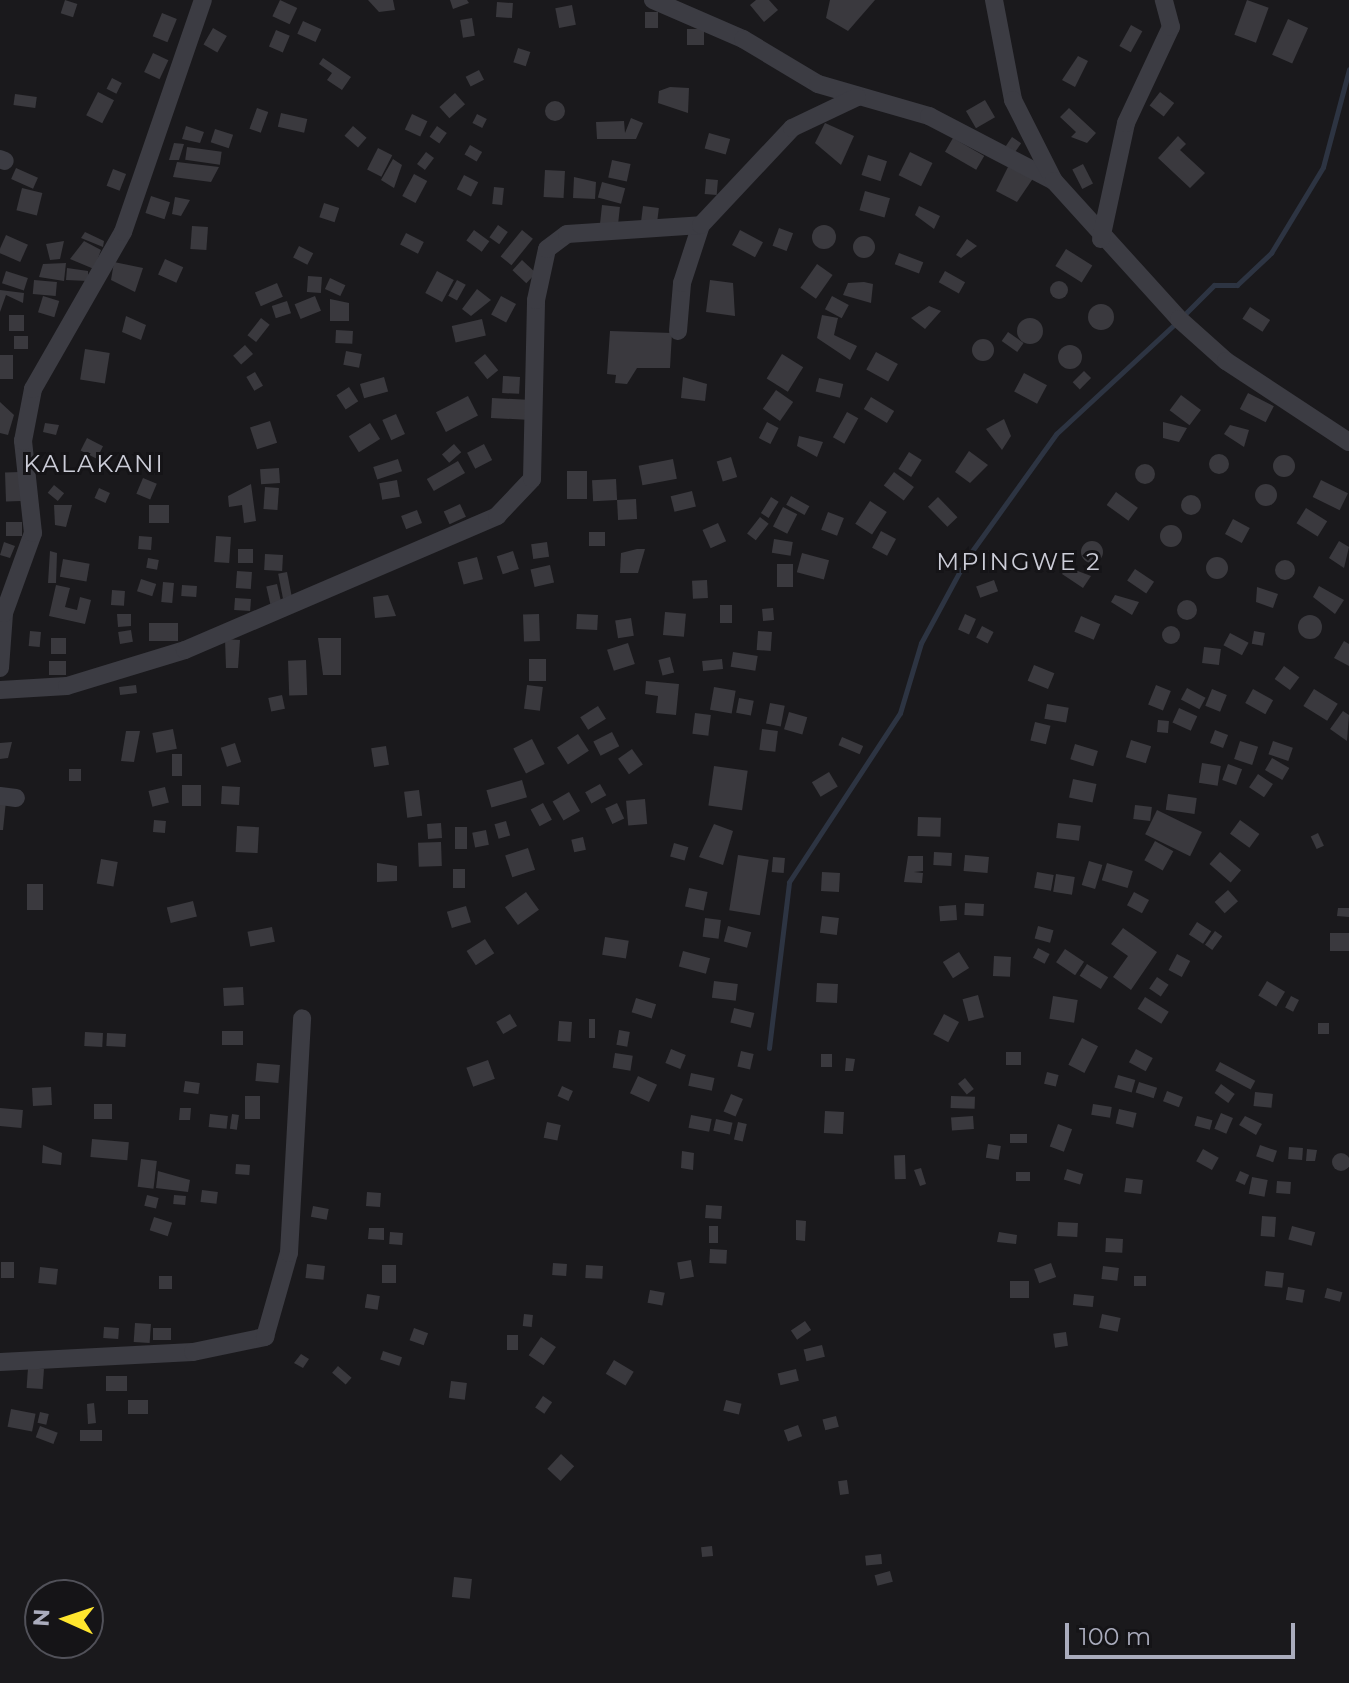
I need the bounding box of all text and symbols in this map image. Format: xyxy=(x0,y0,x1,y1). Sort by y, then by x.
district label: KALAKANI xyxy=(23,450,165,478)
district label: MPINGWE 2 xyxy=(936,548,1102,576)
north arrow xyxy=(24,1579,104,1659)
scale bar xyxy=(1069,1607,1299,1657)
text: N xyxy=(28,1608,55,1627)
text: 100 m xyxy=(1079,1622,1151,1651)

